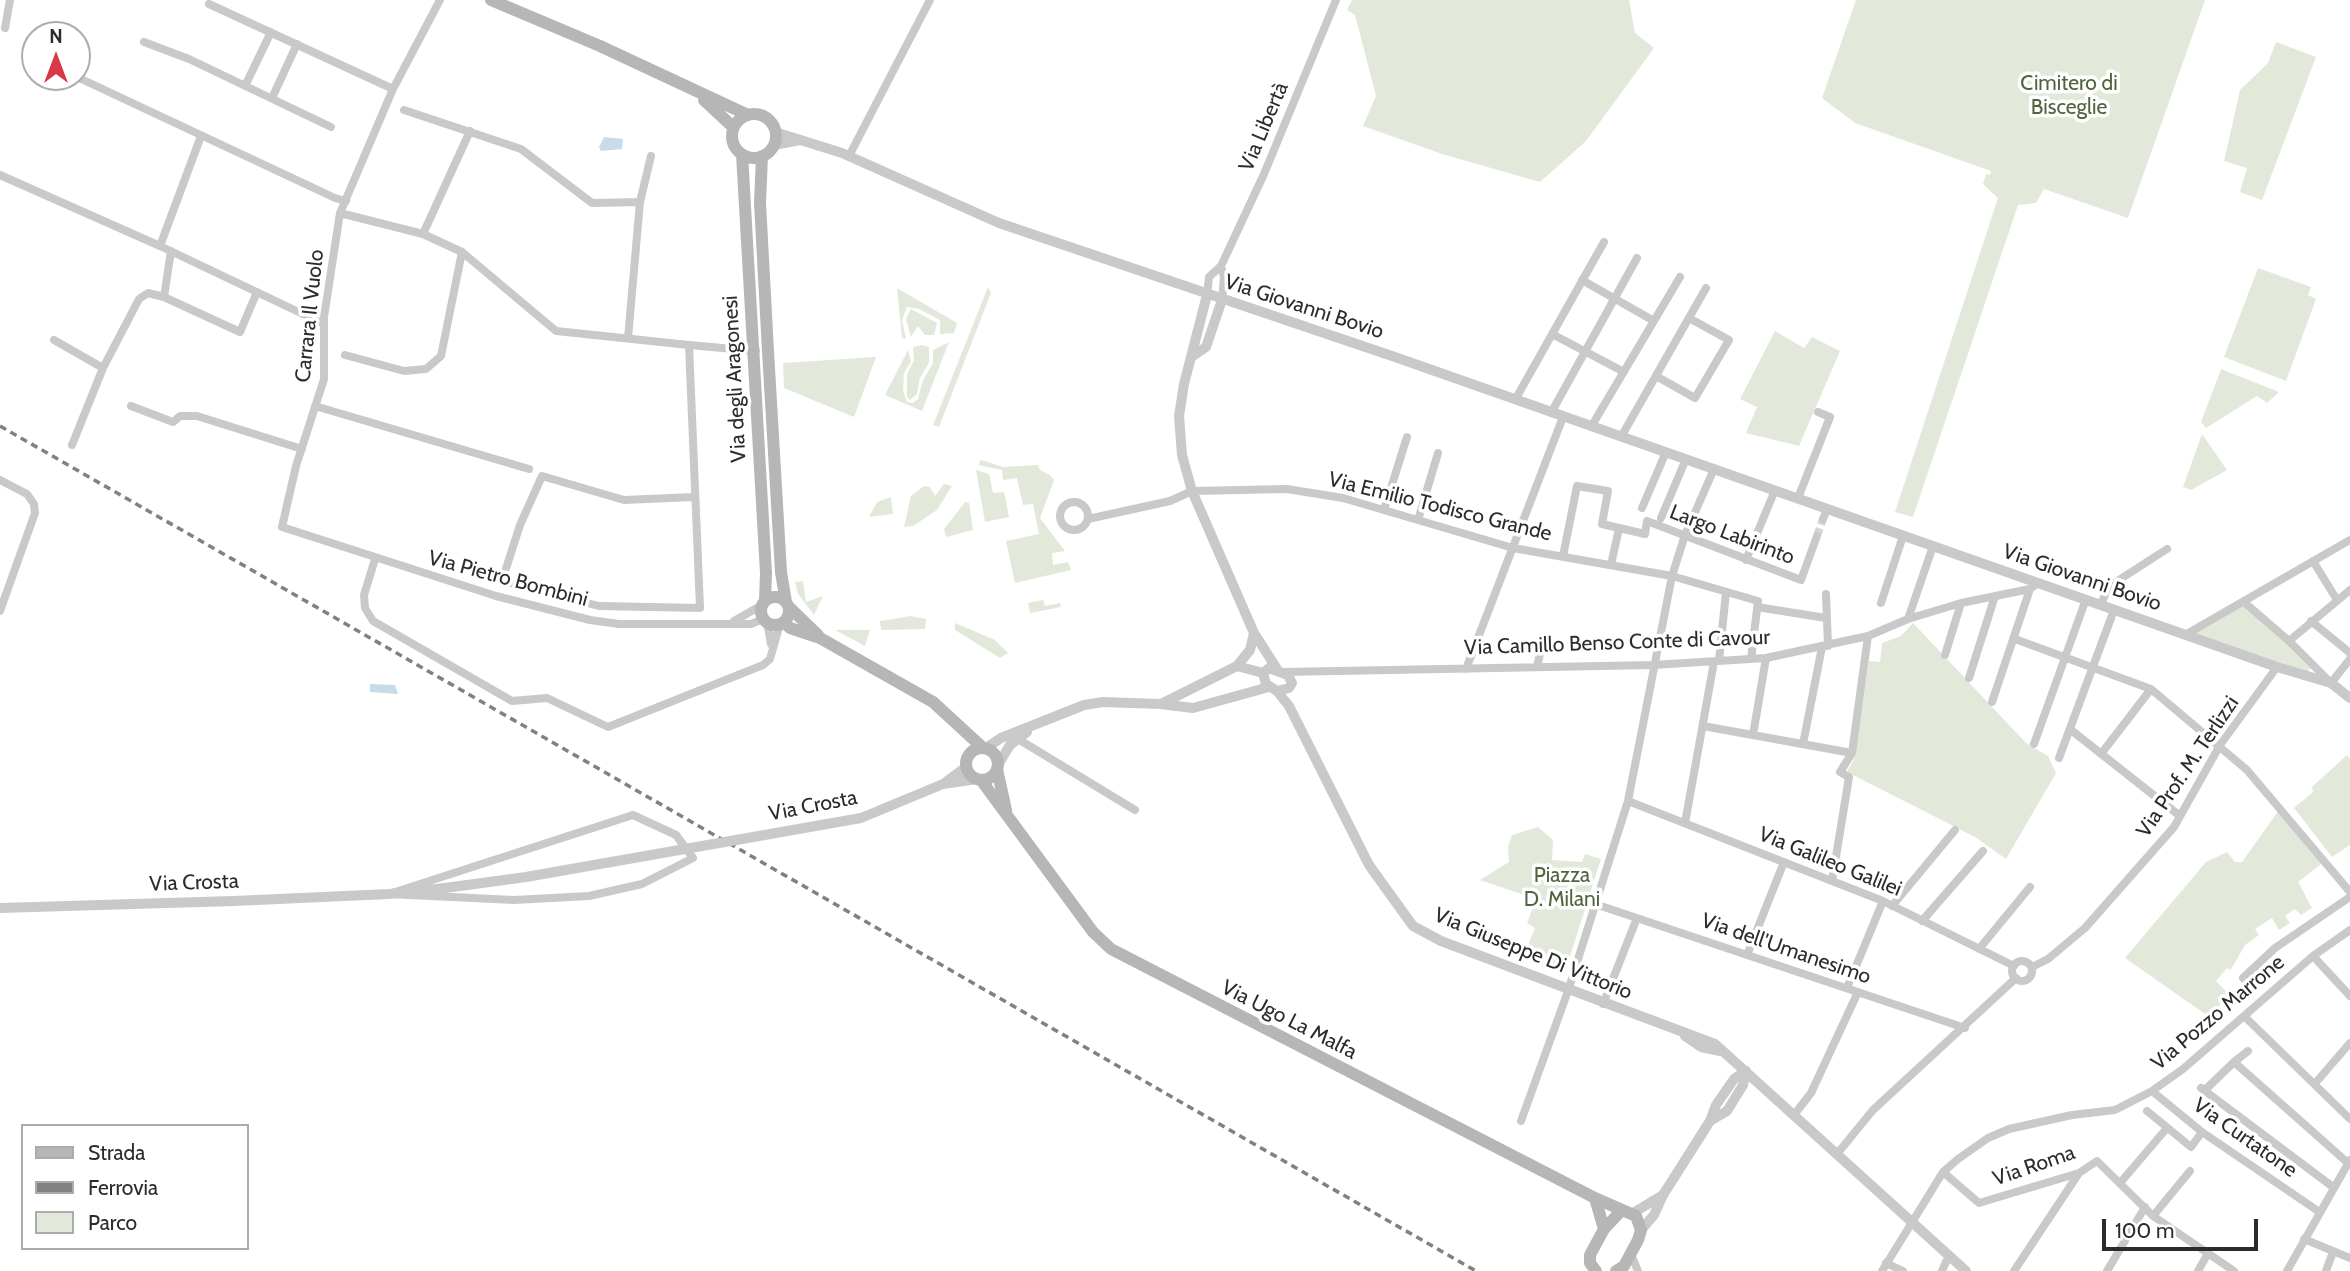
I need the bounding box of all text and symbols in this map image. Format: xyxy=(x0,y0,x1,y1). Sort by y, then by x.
north arrow xyxy=(21,21,91,91)
text: N xyxy=(49,25,63,48)
park label: Cimitero di Bisceglie xyxy=(2020,71,2118,121)
street label: Via Libertà xyxy=(1234,79,1294,175)
street label: Carrara Il Vuolo xyxy=(290,248,330,384)
street label: Via Giovanni Bovio xyxy=(1221,269,1387,345)
street label: Via degli Aragonesi xyxy=(718,295,752,463)
street label: Via Emilio Todisco Grande xyxy=(1326,467,1554,547)
street label: Largo Labirinto xyxy=(1666,500,1798,570)
street label: Via Giovanni Bovio xyxy=(1999,539,2165,617)
street label: Via Pietro Bombini xyxy=(425,546,591,612)
street label: Via Camillo Benso Conte di Cavour xyxy=(1464,625,1770,661)
street label: Via Prof. M. Terlizzi xyxy=(2131,692,2245,842)
street label: Via Crosta xyxy=(767,785,859,827)
street label: Via Galileo Galilei xyxy=(1755,822,1905,902)
park label: Piazza D. Milani xyxy=(1524,863,1600,913)
street label: Via Crosta xyxy=(149,869,239,897)
street label: Via Giuseppe Di Vittorio xyxy=(1430,903,1636,1005)
street label: Via dell'Umanesimo xyxy=(1698,908,1874,990)
street label: Via Pozzo Marrone xyxy=(2146,950,2290,1076)
street label: Via Ugo La Malfa xyxy=(1217,975,1361,1065)
street label: Via Curtatone xyxy=(2188,1093,2302,1183)
legend xyxy=(21,1124,248,1250)
text: Strada xyxy=(88,1140,145,1165)
street label: Via Roma xyxy=(1990,1140,2078,1192)
text: Ferrovia xyxy=(88,1175,158,1200)
scale bar xyxy=(2105,1204,2261,1248)
text: Parco xyxy=(88,1210,137,1235)
text: 100 m xyxy=(2115,1218,2174,1243)

